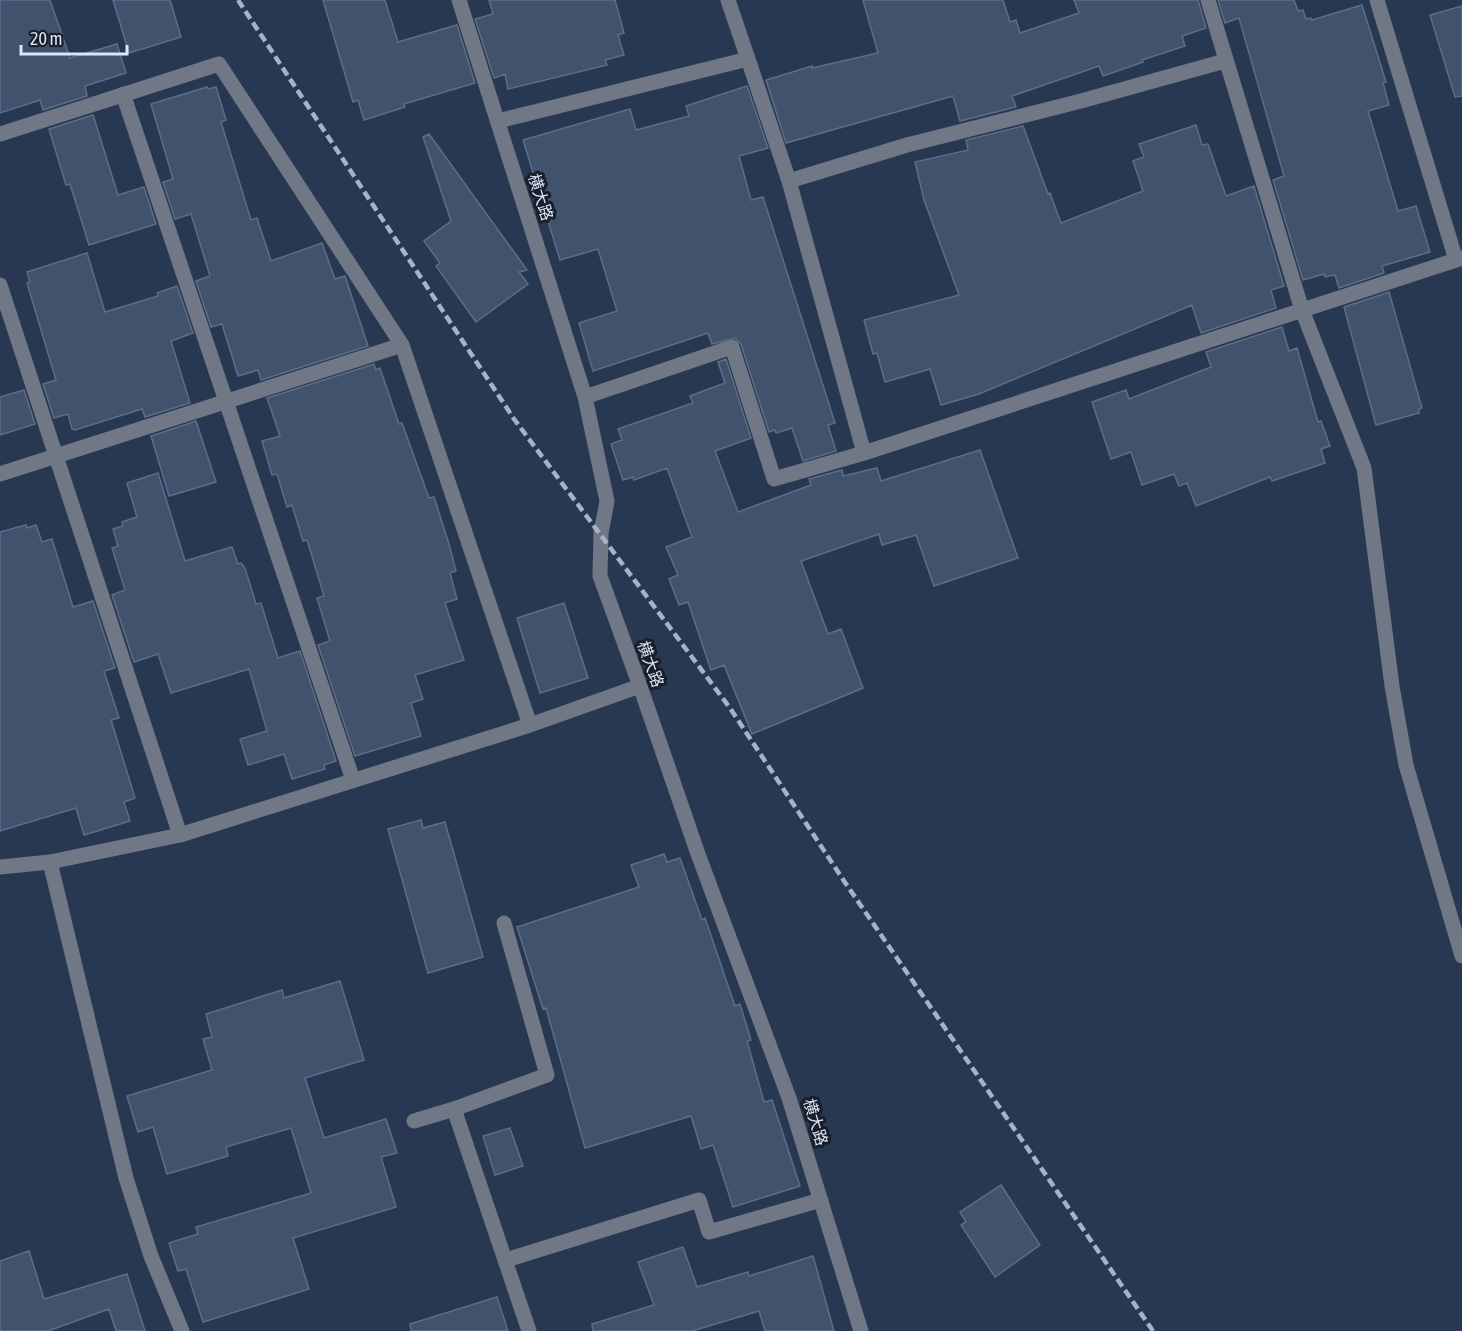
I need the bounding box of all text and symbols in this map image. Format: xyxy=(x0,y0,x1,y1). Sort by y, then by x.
scale bar xyxy=(21,18,128,56)
text: 20 m xyxy=(30,28,62,49)
street label: 横大路 xyxy=(525,171,557,223)
street label: 横大路 xyxy=(634,638,668,690)
street label: 横大路 xyxy=(800,1096,832,1148)

